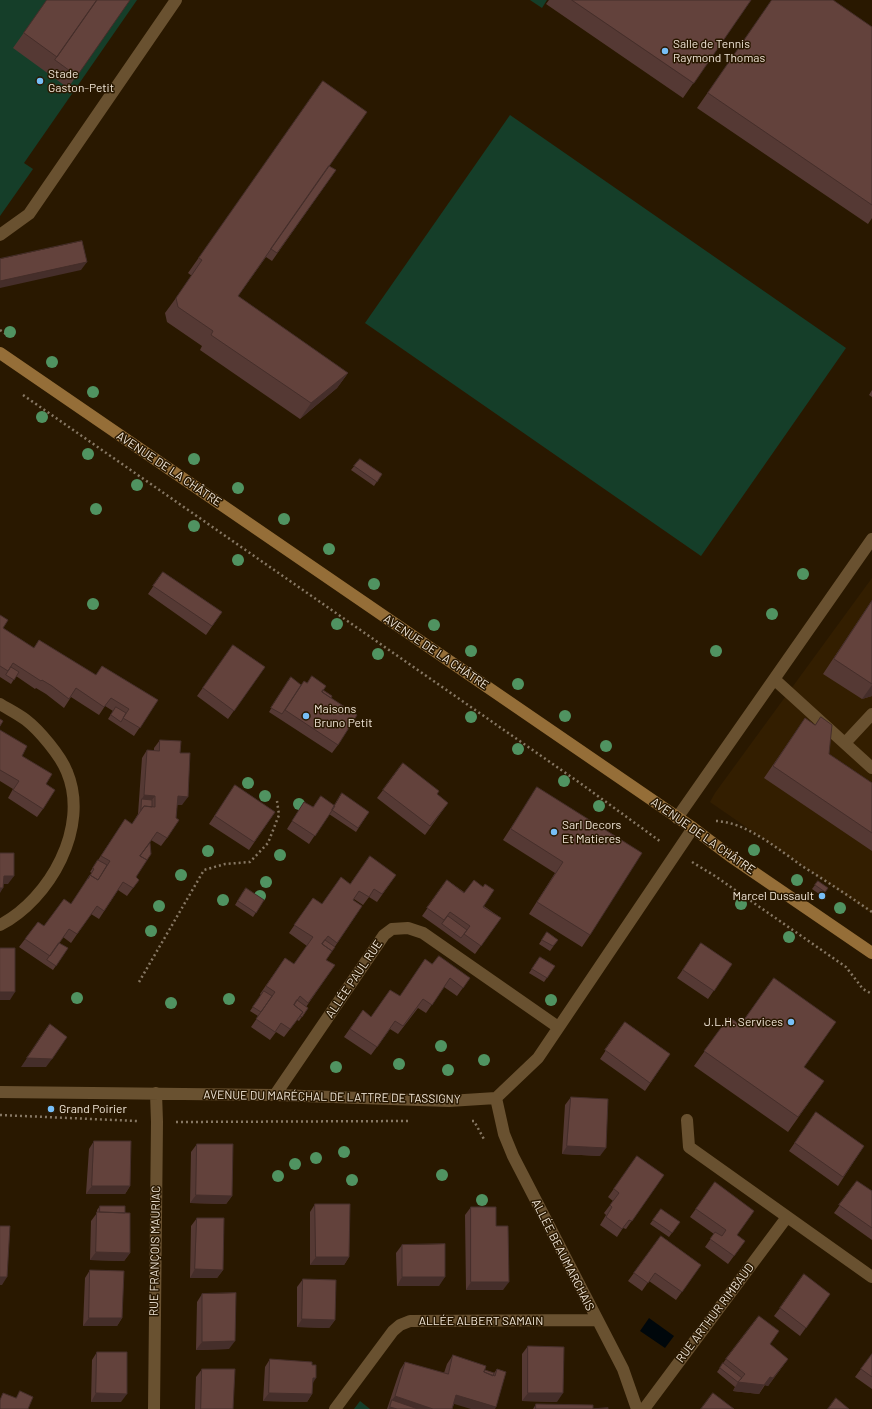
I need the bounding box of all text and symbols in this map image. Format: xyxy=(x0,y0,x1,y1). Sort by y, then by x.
place label: Salle de Tennis Raymond Thomas xyxy=(673,37,765,65)
marker: Salle de Tennis Raymond Thomas xyxy=(660,46,670,56)
place label: Stade Gaston-Petit xyxy=(48,67,114,95)
marker: Stade Gaston-Petit xyxy=(35,76,45,86)
street label: AVENUE DE LA CHÂTRE xyxy=(114,428,224,510)
street label: AVENUE DE LA CHÂTRE xyxy=(381,611,491,693)
place label: Maisons Bruno Petit xyxy=(314,702,373,730)
marker: Maisons Bruno Petit xyxy=(301,711,311,721)
street label: AVENUE DE LA CHÂTRE xyxy=(648,795,758,877)
place label: Sarl Decors Et Matieres xyxy=(562,818,621,846)
marker: Sarl Decors Et Matieres xyxy=(549,827,559,837)
place label: Marcel Dussault xyxy=(732,889,814,903)
marker: Marcel Dussault xyxy=(817,891,827,901)
street label: ALLÉE PAUL RUE xyxy=(323,937,385,1021)
place label: J.L.H. Services xyxy=(704,1015,783,1029)
marker: J.L.H. Services xyxy=(786,1017,796,1027)
street label: AVENUE DU MARÉCHAL DE LATTRE DE TASSIGNY xyxy=(203,1088,461,1106)
place label: Grand Poirier xyxy=(59,1102,127,1116)
marker: Grand Poirier xyxy=(46,1104,56,1114)
street label: RUE FRANÇOIS MAURIAC xyxy=(147,1186,163,1316)
street label: ALLÉE BEAUMARCHAIS xyxy=(529,1197,597,1313)
street label: RUE ARTHUR RIMBAUD xyxy=(673,1261,757,1365)
street label: ALLÉE ALBERT SAMAIN xyxy=(419,1314,543,1328)

